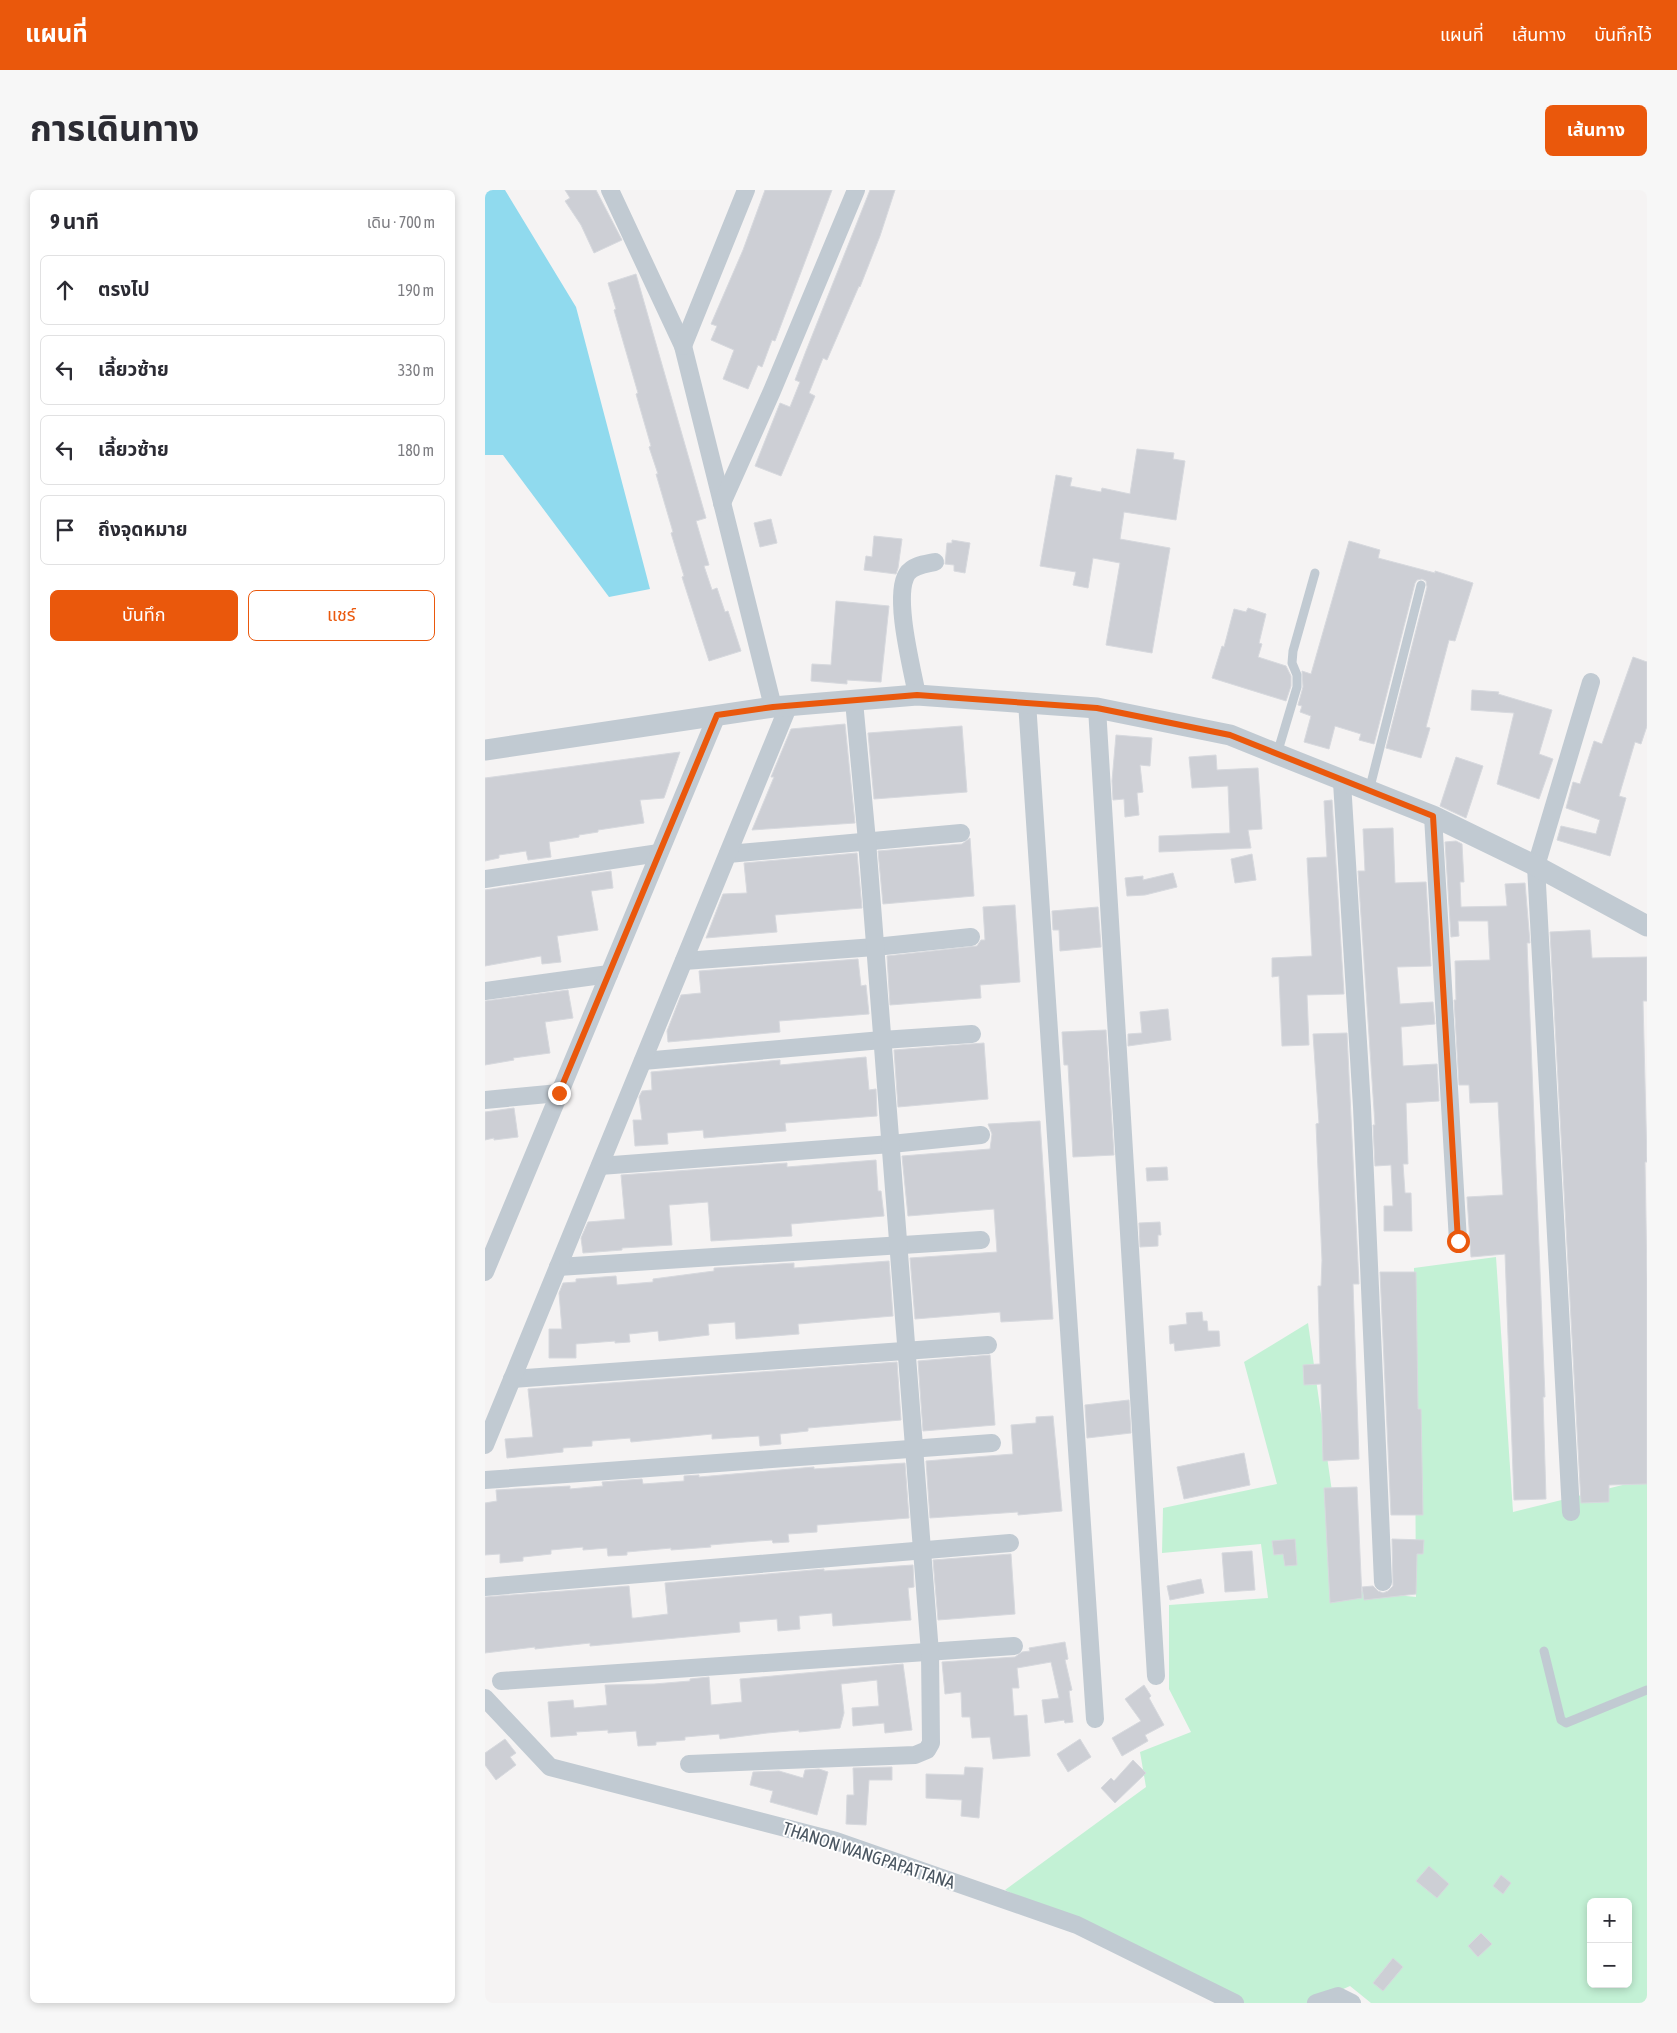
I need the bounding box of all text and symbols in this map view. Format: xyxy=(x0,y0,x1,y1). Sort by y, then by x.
text: แผนที่ xyxy=(25,20,88,47)
text: แผนที่ xyxy=(1440,24,1484,45)
text: เส้นทาง xyxy=(1512,24,1566,45)
text: บันทึกไว้ xyxy=(1594,24,1652,45)
button: เส้นทาง xyxy=(1545,105,1647,156)
text: การเดินทาง xyxy=(30,108,199,148)
text: 9 นาที xyxy=(50,209,99,233)
text: เดิน · 700 m xyxy=(367,213,435,231)
icon: ahead xyxy=(51,276,79,304)
text: ตรงไป xyxy=(98,278,150,300)
text: 190 m xyxy=(398,281,434,299)
icon: left xyxy=(51,356,79,384)
text: เลี้ยวซ้าย xyxy=(98,358,169,380)
text: 330 m xyxy=(398,361,434,379)
icon: left xyxy=(51,436,79,464)
text: เลี้ยวซ้าย xyxy=(98,438,169,460)
text: 180 m xyxy=(398,441,434,459)
icon: arrive xyxy=(51,516,79,544)
text: ถึงจุดหมาย xyxy=(98,518,188,540)
button: บันทึก xyxy=(50,590,238,641)
button: แชร์ xyxy=(248,590,435,641)
route end xyxy=(548,1082,571,1105)
route start xyxy=(1447,1230,1470,1253)
street label: THANON WANGPAPATTANA xyxy=(780,1817,958,1893)
map controls xyxy=(1587,1898,1632,1988)
button: + xyxy=(1587,1898,1632,1943)
button: − xyxy=(1587,1943,1632,1988)

